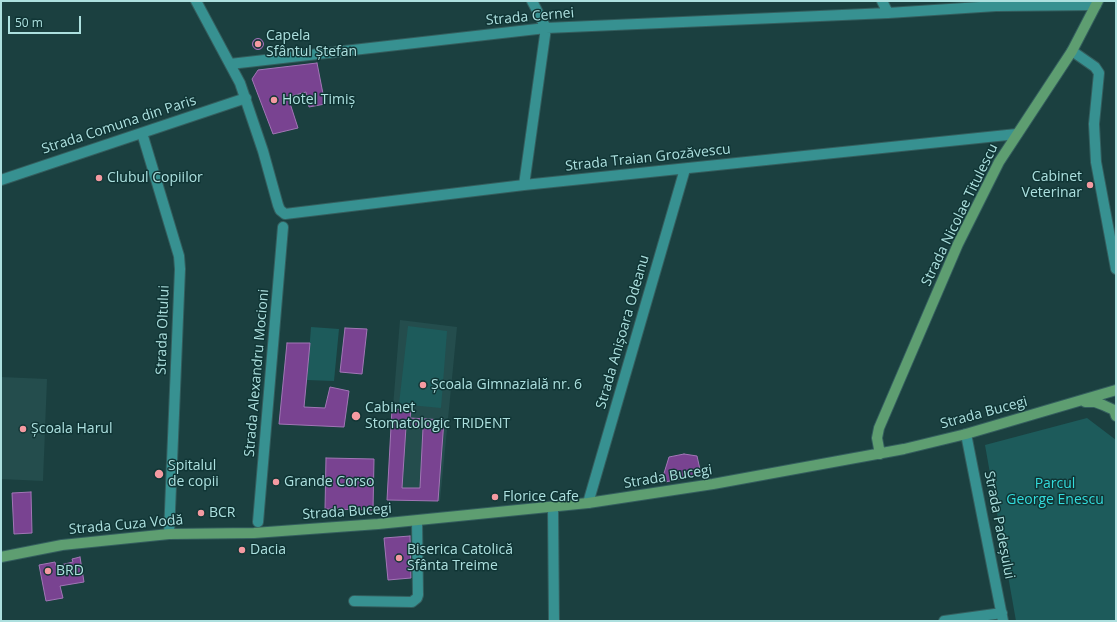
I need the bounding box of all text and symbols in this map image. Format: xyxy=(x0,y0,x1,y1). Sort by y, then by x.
street label: Strada Cernei xyxy=(485,5,575,29)
scale bar xyxy=(10,8,83,34)
text: 50 m xyxy=(15,14,43,31)
place label: Capela Sfântul Ștefan xyxy=(266,28,357,60)
marker: Capela Sfântul Ștefan xyxy=(253,39,263,49)
street label: Strada Comuna din Paris xyxy=(40,92,198,158)
place label: Hotel Timiș xyxy=(282,92,355,108)
marker: Hotel Timiș xyxy=(269,95,279,105)
street label: Strada Traian Grozăvescu xyxy=(564,141,732,175)
street label: Strada Nicolae Titulescu xyxy=(918,141,1002,289)
place label: Cabinet Veterinar xyxy=(1022,169,1082,202)
place label: Clubul Copiilor xyxy=(107,170,203,186)
marker: Clubul Copiilor xyxy=(94,173,104,183)
marker: Cabinet Veterinar xyxy=(1085,180,1095,190)
street label: Strada Anișoara Odeanu xyxy=(593,253,653,411)
street label: Strada Oltului xyxy=(153,285,173,375)
street label: Strada Alexandru Mocioni xyxy=(241,288,273,458)
place label: Școala Gimnazială nr. 6 xyxy=(431,377,582,393)
marker: Școala Gimnazială nr. 6 xyxy=(418,380,428,390)
street label: Strada Bucegi xyxy=(939,393,1029,433)
place label: Cabinet Stomatologic TRIDENT xyxy=(365,400,510,432)
marker: Cabinet Stomatologic TRIDENT xyxy=(350,410,362,422)
place label: Școala Harul xyxy=(31,421,112,437)
marker: Școala Harul xyxy=(18,424,28,434)
place label: Spitalul de copii xyxy=(168,458,219,490)
street label: Strada Bucegi xyxy=(622,462,714,492)
marker: Spitalul de copii xyxy=(153,468,165,480)
street label: Strada Padeșului xyxy=(980,470,1018,580)
place label: Grande Corso xyxy=(284,474,374,490)
park label: Parcul George Enescu xyxy=(1006,476,1104,508)
marker: Grande Corso xyxy=(271,477,281,487)
place label: Florice Cafe xyxy=(503,489,579,505)
marker: Florice Cafe xyxy=(490,492,500,502)
street label: Strada Bucegi xyxy=(302,500,392,524)
place label: BCR xyxy=(209,505,236,521)
marker: BCR xyxy=(196,508,206,518)
street label: Strada Cuza Vodă xyxy=(68,512,184,538)
place label: Dacia xyxy=(250,542,286,558)
place label: Biserica Catolică Sfânta Treime xyxy=(407,542,513,574)
marker: Dacia xyxy=(237,545,247,555)
marker: Biserica Catolică Sfânta Treime xyxy=(394,553,404,563)
place label: BRD xyxy=(56,563,84,579)
marker: BRD xyxy=(43,566,53,576)

